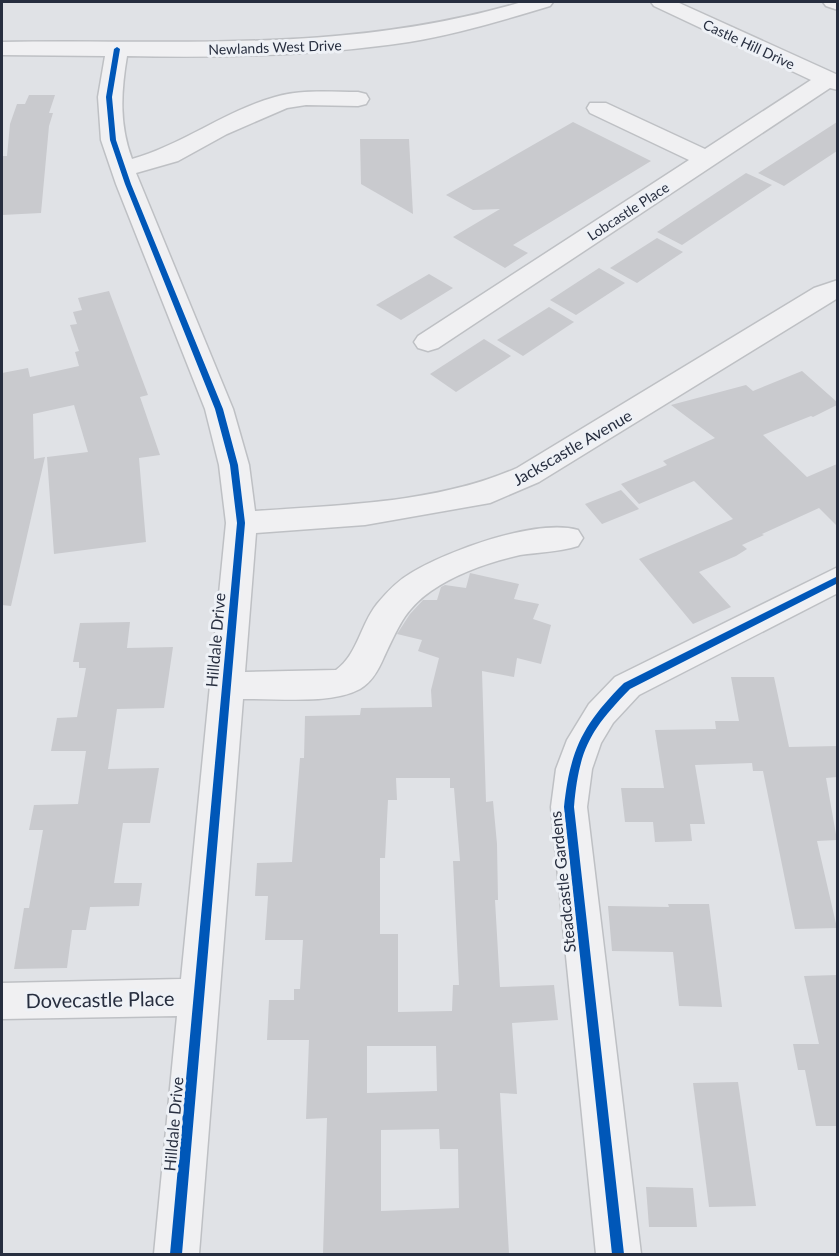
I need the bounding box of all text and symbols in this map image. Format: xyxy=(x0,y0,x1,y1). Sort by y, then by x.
street label: Castle Hill Drive xyxy=(700,15,798,73)
street label: Newlands West Drive xyxy=(208,36,342,58)
street label: Lobcastle Place xyxy=(584,178,672,244)
street label: Jackscastle Avenue xyxy=(509,405,635,489)
street label: Hilldale Drive xyxy=(201,592,229,688)
street label: Steadcastle Gardens xyxy=(545,810,579,954)
street label: Dovecastle Place xyxy=(25,986,175,1012)
street label: Hilldale Drive xyxy=(159,1076,187,1172)

